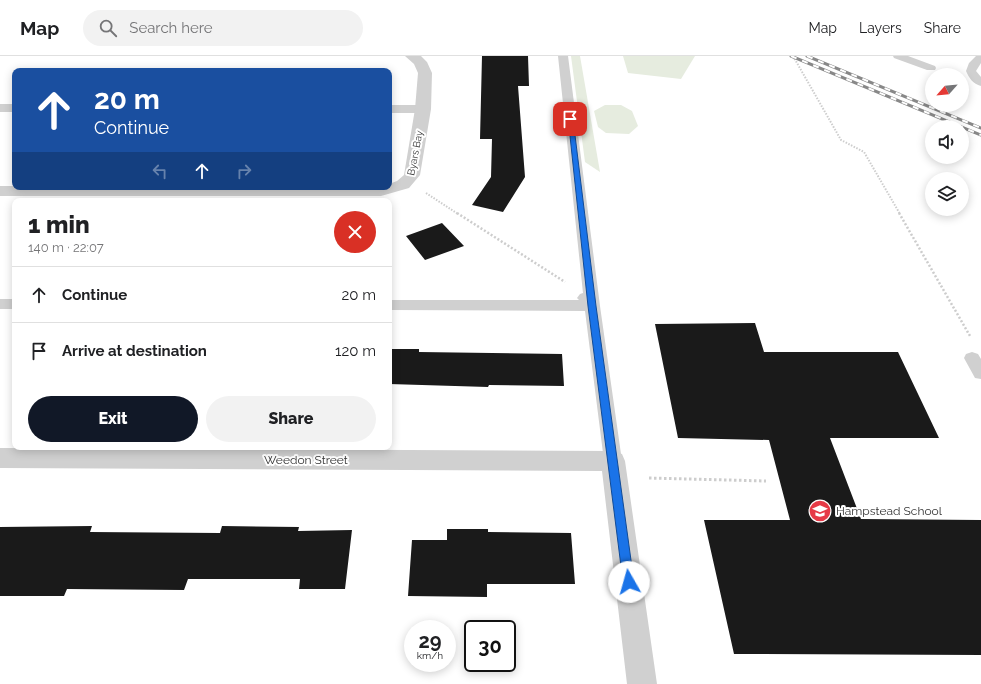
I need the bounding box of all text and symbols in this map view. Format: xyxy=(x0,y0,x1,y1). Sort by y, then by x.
search box xyxy=(83,10,363,46)
text: Map xyxy=(20,17,59,39)
icon: search xyxy=(97,17,119,39)
text: Search here xyxy=(129,19,213,37)
text: Map xyxy=(809,20,837,36)
text: Layers xyxy=(859,20,902,36)
text: Share xyxy=(924,20,961,36)
north arrow xyxy=(925,68,969,112)
map controls xyxy=(925,68,969,216)
text: 20 m xyxy=(94,83,160,116)
icon: ahead xyxy=(28,84,80,136)
pin xyxy=(553,102,587,136)
icon: arrive xyxy=(559,108,581,130)
text: Continue xyxy=(94,117,169,138)
button: sound xyxy=(925,120,969,164)
street label: Byars Bay xyxy=(405,129,425,176)
icon: left xyxy=(149,160,171,182)
icon: ahead xyxy=(191,160,213,182)
icon: right xyxy=(233,160,255,182)
button: layers xyxy=(925,172,969,216)
text: 1 min xyxy=(28,210,90,239)
button: close xyxy=(334,211,376,253)
text: 140 m · 22:07 xyxy=(28,240,104,255)
icon: ahead xyxy=(28,284,50,306)
text: Continue xyxy=(62,286,127,304)
text: 20 m xyxy=(341,286,376,304)
icon: arrive xyxy=(28,340,50,362)
text: Arrive at destination xyxy=(62,342,207,360)
text: 120 m xyxy=(335,342,376,360)
button: Exit xyxy=(28,396,198,442)
button: Share xyxy=(206,396,376,442)
street label: Weedon Street xyxy=(264,453,348,467)
school or university icon: Hampstead School xyxy=(807,498,833,524)
place label: Hampstead School xyxy=(836,504,943,518)
position arrow xyxy=(608,561,650,603)
speed limit sign: 30 xyxy=(464,620,516,672)
text: 29 xyxy=(418,629,442,653)
text: km/h xyxy=(417,650,443,661)

